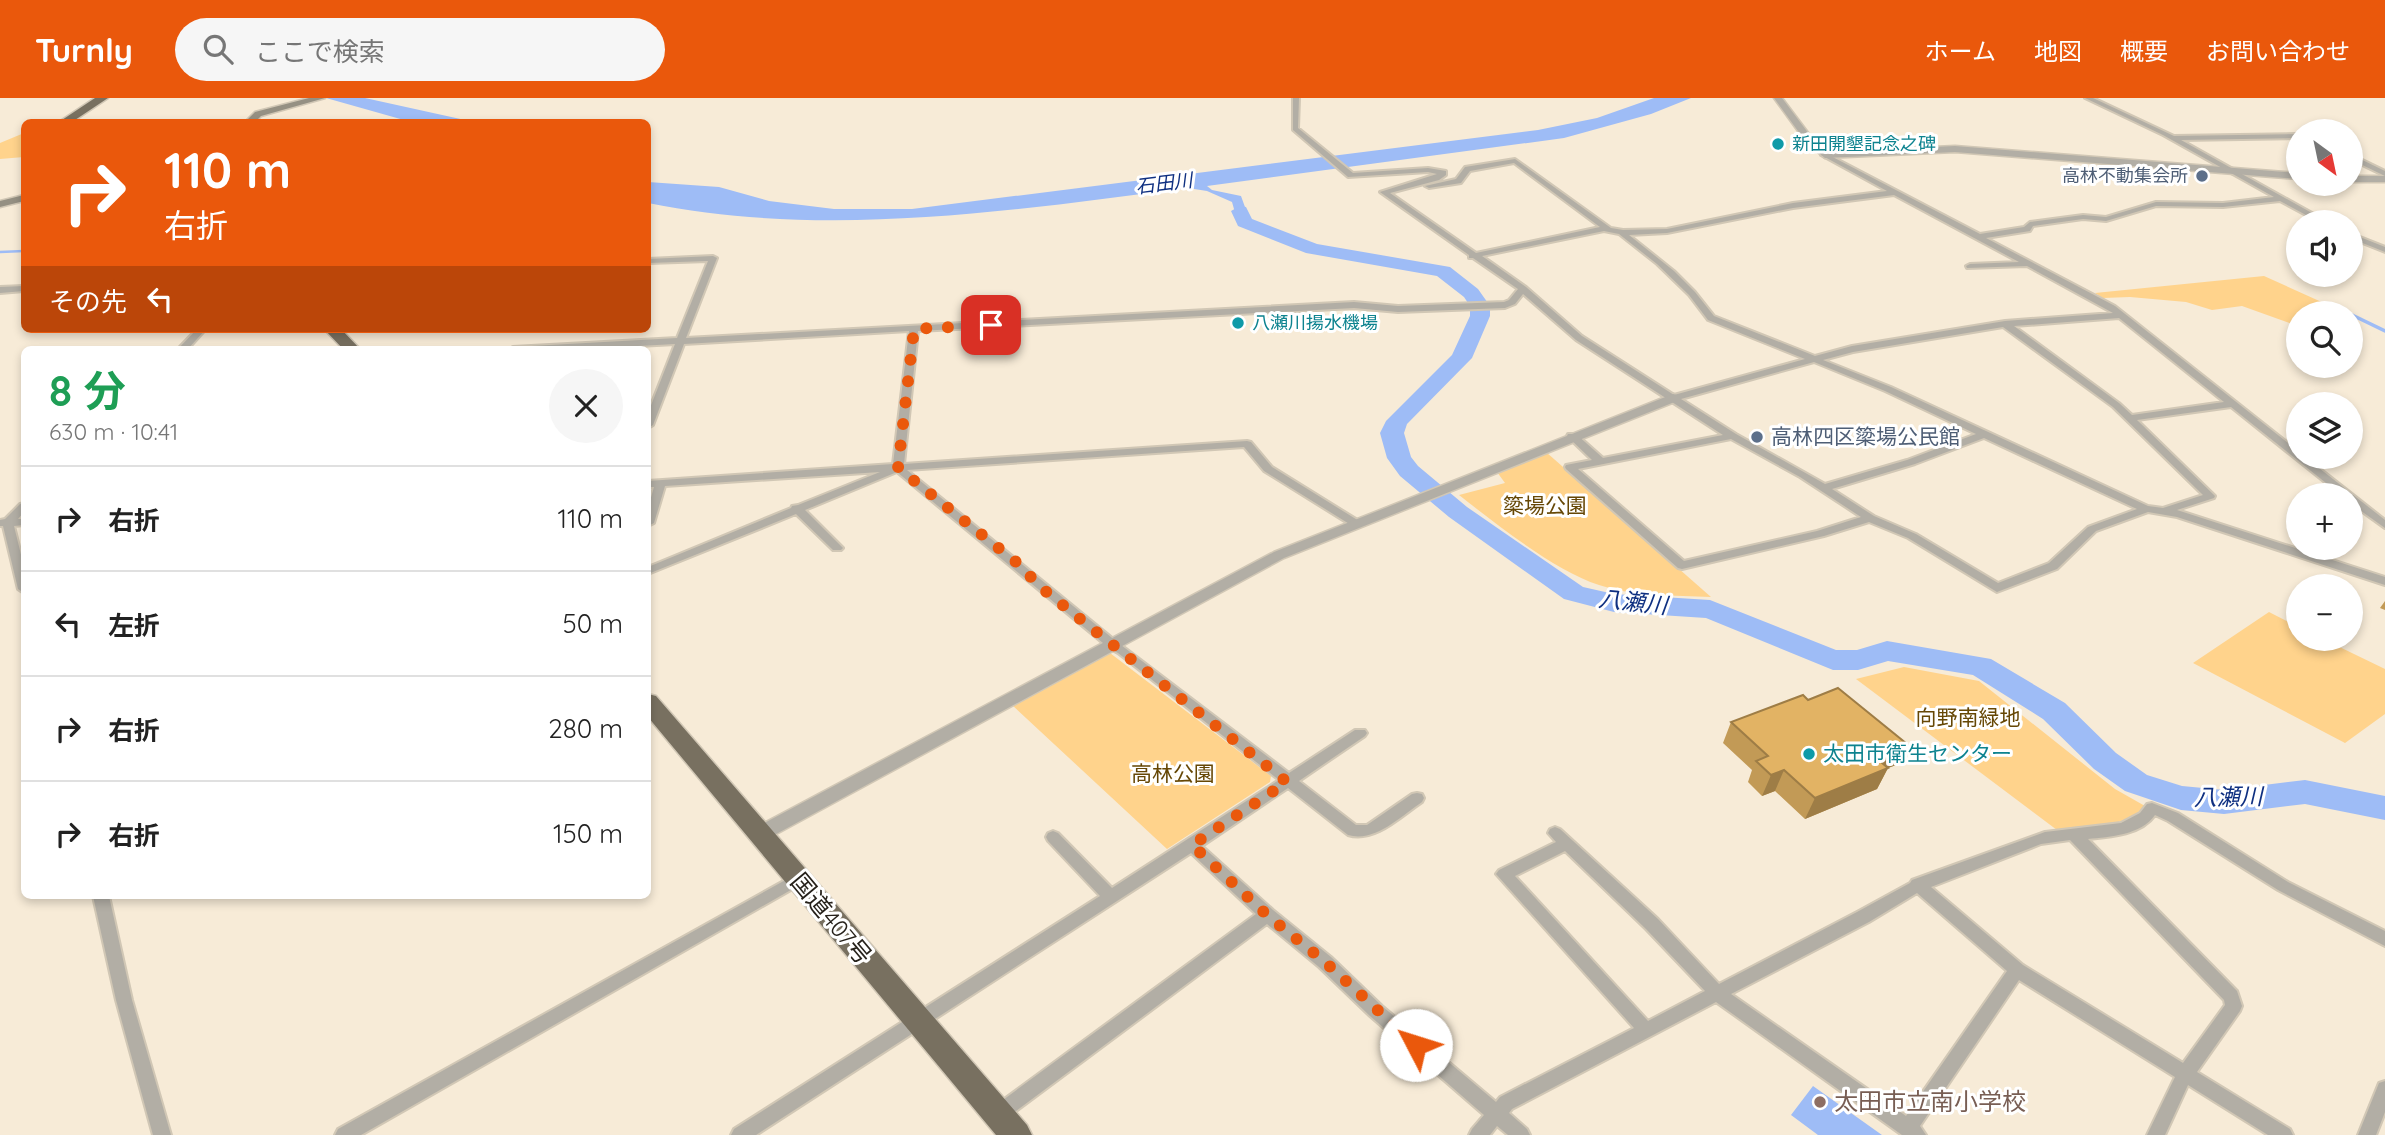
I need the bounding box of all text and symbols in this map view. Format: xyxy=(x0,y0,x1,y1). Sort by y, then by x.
search box xyxy=(175,18,665,81)
text: Turnly xyxy=(35,29,133,70)
icon: search xyxy=(199,30,237,68)
text: ここで検索 xyxy=(255,35,385,68)
text: ホーム xyxy=(1925,36,1996,66)
text: 地図 xyxy=(2034,36,2082,66)
text: 概要 xyxy=(2120,36,2168,66)
text: お問い合わせ xyxy=(2206,36,2350,66)
north arrow xyxy=(2286,119,2362,196)
map controls xyxy=(2286,119,2363,651)
place label: 新田開墾記念之碑 xyxy=(1792,132,1936,155)
marker: 新田開墾記念之碑 xyxy=(1770,136,1786,152)
text: 110 m xyxy=(164,139,291,200)
icon: right xyxy=(49,147,140,238)
place label: 高林不動集会所 xyxy=(2062,164,2188,187)
water label: 石田川 xyxy=(1134,167,1196,198)
marker: 高林不動集会所 xyxy=(2194,168,2210,184)
text: 右折 xyxy=(164,205,228,245)
button: sound xyxy=(2286,210,2363,287)
icon: left xyxy=(141,280,179,318)
text: その先 xyxy=(49,285,127,318)
pin xyxy=(961,295,1021,355)
button: search xyxy=(2286,301,2363,378)
icon: arrive xyxy=(972,306,1010,344)
place label: 八瀬川揚水機場 xyxy=(1252,311,1378,334)
marker: 八瀬川揚水機場 xyxy=(1230,315,1246,331)
text: 8 分 xyxy=(49,364,126,417)
button: close xyxy=(549,369,623,443)
button: layers xyxy=(2286,392,2363,469)
text: 630 m · 10:41 xyxy=(49,417,178,446)
place label: 高林四区簗場公民館 xyxy=(1771,423,1960,449)
marker: 高林四区簗場公民館 xyxy=(1749,429,1765,445)
button: + xyxy=(2286,483,2363,560)
park label: 簗場公園 xyxy=(1503,492,1587,518)
icon: right xyxy=(49,500,87,538)
text: 110 m xyxy=(557,502,623,535)
text: 右折 xyxy=(108,504,160,537)
button: − xyxy=(2286,574,2363,651)
water label: 八瀬川 xyxy=(1597,583,1672,620)
icon: left xyxy=(49,605,87,643)
text: 50 m xyxy=(563,607,623,640)
text: 左折 xyxy=(108,609,160,642)
park label: 向野南緑地 xyxy=(1916,704,2021,730)
icon: right xyxy=(49,710,87,748)
text: 280 m xyxy=(548,712,623,745)
text: 右折 xyxy=(108,714,160,747)
place label: 太田市衛生センター xyxy=(1823,740,2012,766)
marker: 太田市衛生センター xyxy=(1801,746,1817,762)
park label: 高林公園 xyxy=(1131,760,1215,786)
water label: 八瀬川 xyxy=(2193,781,2266,812)
icon: right xyxy=(49,815,87,853)
text: 150 m xyxy=(553,817,623,850)
text: 右折 xyxy=(108,819,160,852)
street label: 国道407号 xyxy=(785,867,879,970)
position arrow xyxy=(1379,1008,1453,1082)
place label: 太田市立南小学校 xyxy=(1834,1086,2026,1116)
marker: 太田市立南小学校 xyxy=(1812,1094,1828,1110)

